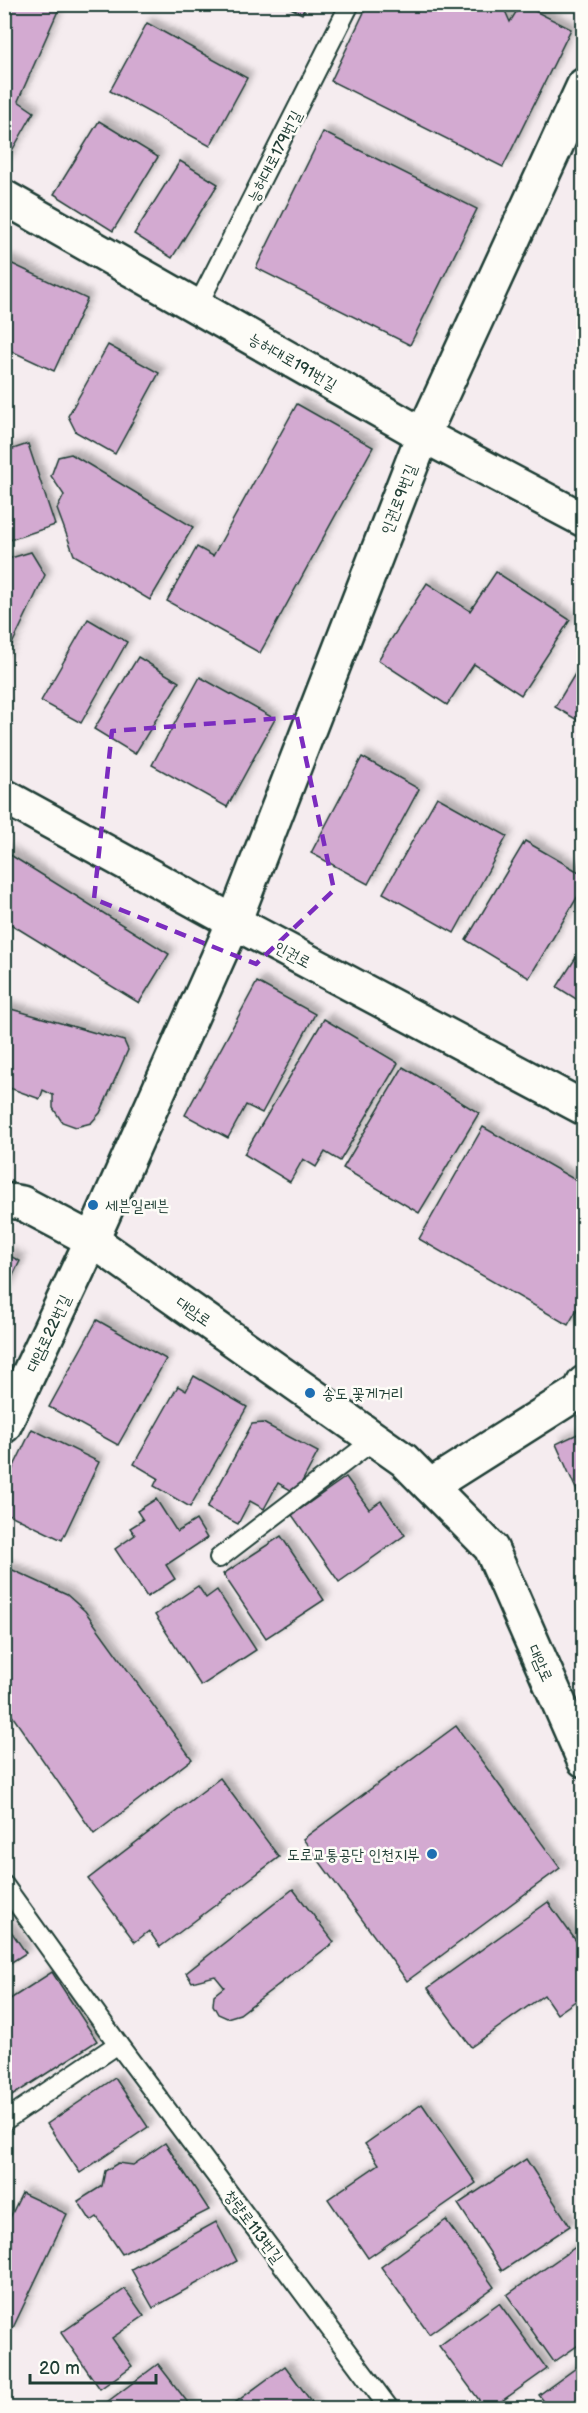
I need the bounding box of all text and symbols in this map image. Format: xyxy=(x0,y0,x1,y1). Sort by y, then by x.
street label: 능허대로179번길 xyxy=(244,107,307,206)
street label: 능허대로191번길 xyxy=(245,329,340,395)
street label: 인권로9번길 xyxy=(377,462,422,537)
street label: 인권로 xyxy=(271,938,314,973)
place label: 세븐일레븐 xyxy=(105,1197,169,1216)
marker: 세븐일레븐 xyxy=(86,1198,100,1212)
street label: 대암로22번길 xyxy=(23,1292,76,1375)
street label: 대암로 xyxy=(172,1293,214,1331)
place label: 송도 꽃게거리 xyxy=(322,1385,404,1404)
marker: 송도 꽃게거리 xyxy=(303,1386,317,1400)
street label: 대암로 xyxy=(523,1642,556,1685)
place label: 도로교통공단 인천지부 xyxy=(287,1846,420,1865)
marker: 도로교통공단 인천지부 xyxy=(425,1847,439,1861)
street label: 청량로113번길 xyxy=(219,2187,287,2267)
scale bar xyxy=(30,2347,156,2385)
text: 20 m xyxy=(39,2358,80,2379)

